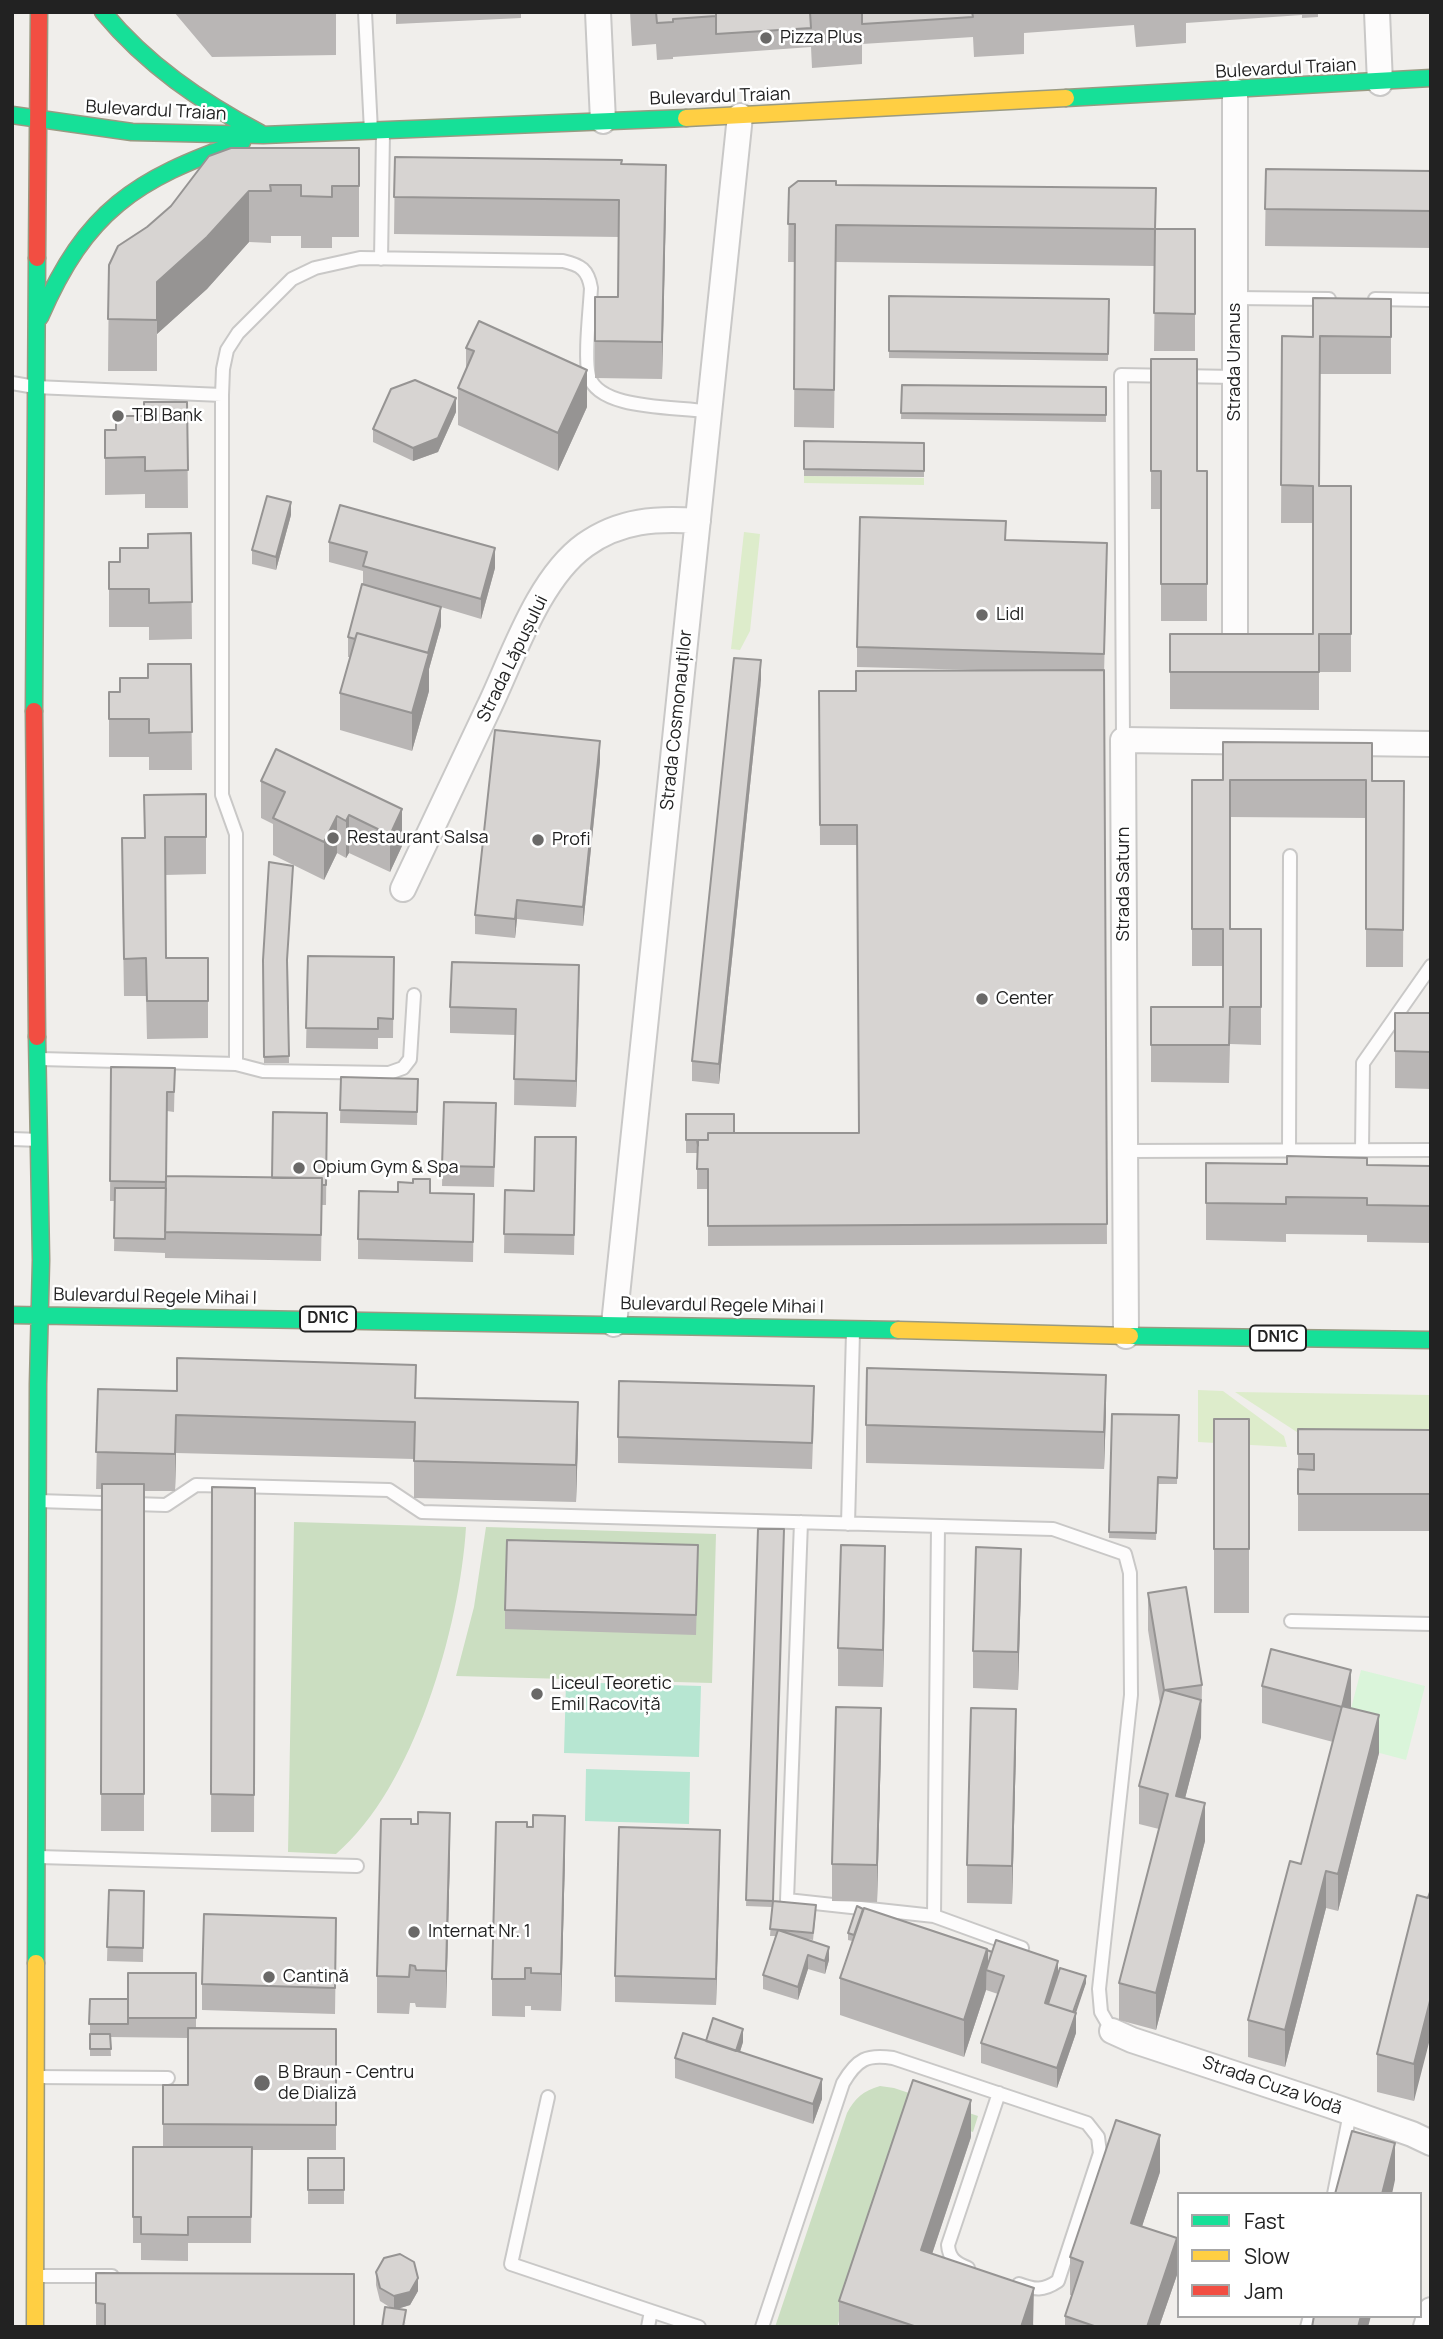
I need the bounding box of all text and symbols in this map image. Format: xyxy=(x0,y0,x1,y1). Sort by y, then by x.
place label: Pizza Plus xyxy=(780,27,862,49)
marker: Pizza Plus xyxy=(758,30,774,46)
street label: Bulevardul Traian xyxy=(1215,55,1357,83)
street label: Bulevardul Traian xyxy=(649,84,791,110)
street label: Bulevardul Traian xyxy=(85,97,227,125)
street label: Strada Uranus xyxy=(1224,303,1246,421)
place label: TBI Bank xyxy=(132,405,202,427)
marker: TBI Bank xyxy=(110,408,126,424)
street label: Strada Lăpușului xyxy=(473,592,553,726)
place label: Lidl xyxy=(996,604,1024,626)
marker: Lidl xyxy=(974,607,990,623)
street label: Strada Cosmonauților xyxy=(657,629,697,811)
place label: Restaurant Salsa xyxy=(347,827,489,849)
street label: Strada Saturn xyxy=(1113,827,1135,941)
place label: Profi xyxy=(552,829,591,851)
marker: Restaurant Salsa xyxy=(325,830,341,846)
marker: Profi xyxy=(530,832,546,848)
place label: Center xyxy=(996,988,1054,1010)
marker: Center xyxy=(974,991,990,1007)
place label: Opium Gym & Spa xyxy=(313,1157,459,1179)
marker: Opium Gym & Spa xyxy=(291,1160,307,1176)
street label: Bulevardul Regele Mihai I xyxy=(53,1284,257,1310)
street label: Bulevardul Regele Mihai I xyxy=(620,1293,824,1319)
road number: DN1C xyxy=(300,1306,356,1331)
road number: DN1C xyxy=(1250,1326,1306,1350)
place label: Liceul Teoretic Emil Racoviță xyxy=(551,1673,672,1716)
marker: Liceul Teoretic Emil Racoviță xyxy=(529,1686,545,1702)
place label: Internat Nr. 1 xyxy=(428,1921,531,1943)
marker: Internat Nr. 1 xyxy=(406,1924,422,1940)
place label: Cantină xyxy=(283,1966,349,1988)
marker: Cantină xyxy=(261,1969,277,1985)
street label: Strada Cuza Vodă xyxy=(1199,2052,1345,2120)
place label: B Braun - Centru de Dializă xyxy=(278,2062,414,2104)
marker: B Braun - Centru de Dializă xyxy=(252,2073,272,2093)
legend xyxy=(1177,2192,1422,2318)
text: Fast xyxy=(1244,2207,1285,2235)
text: Slow xyxy=(1244,2242,1290,2270)
text: Jam xyxy=(1244,2277,1283,2305)

